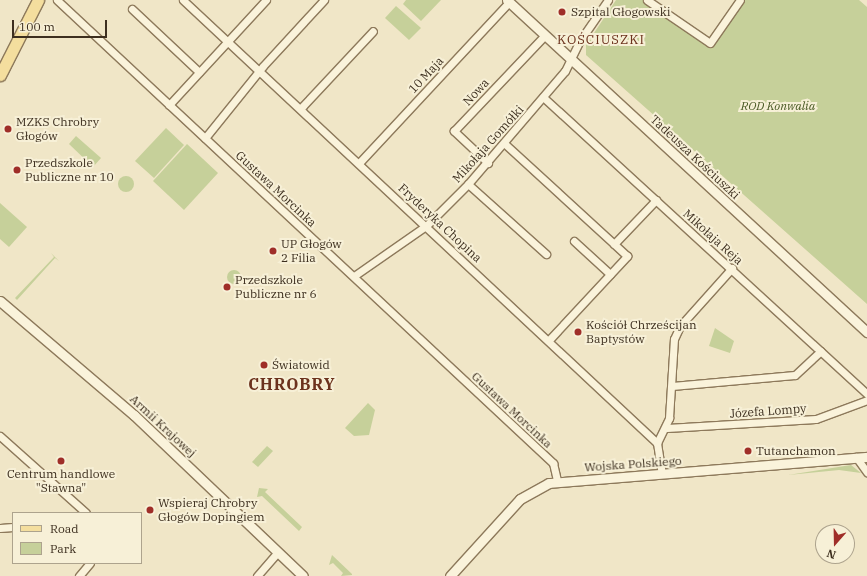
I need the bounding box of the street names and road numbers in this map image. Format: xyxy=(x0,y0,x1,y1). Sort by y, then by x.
street label: 10 Maja xyxy=(406,54,446,96)
street label: Nowa xyxy=(460,75,492,109)
street label: Mikołaja Gomółki xyxy=(449,102,527,186)
street label: Tadeusza Kościuszki xyxy=(647,112,743,202)
street label: Gustawa Morcinka xyxy=(233,148,319,230)
street label: Fryderyka Chopina xyxy=(395,181,485,265)
street label: Mikołaja Reja xyxy=(680,206,746,268)
street label: Gustawa Morcinka xyxy=(469,369,555,451)
street label: Armii Krajowej xyxy=(127,392,199,460)
street label: Józefa Lompy xyxy=(729,401,807,421)
street label: Wojska Polskiego xyxy=(584,453,682,475)

